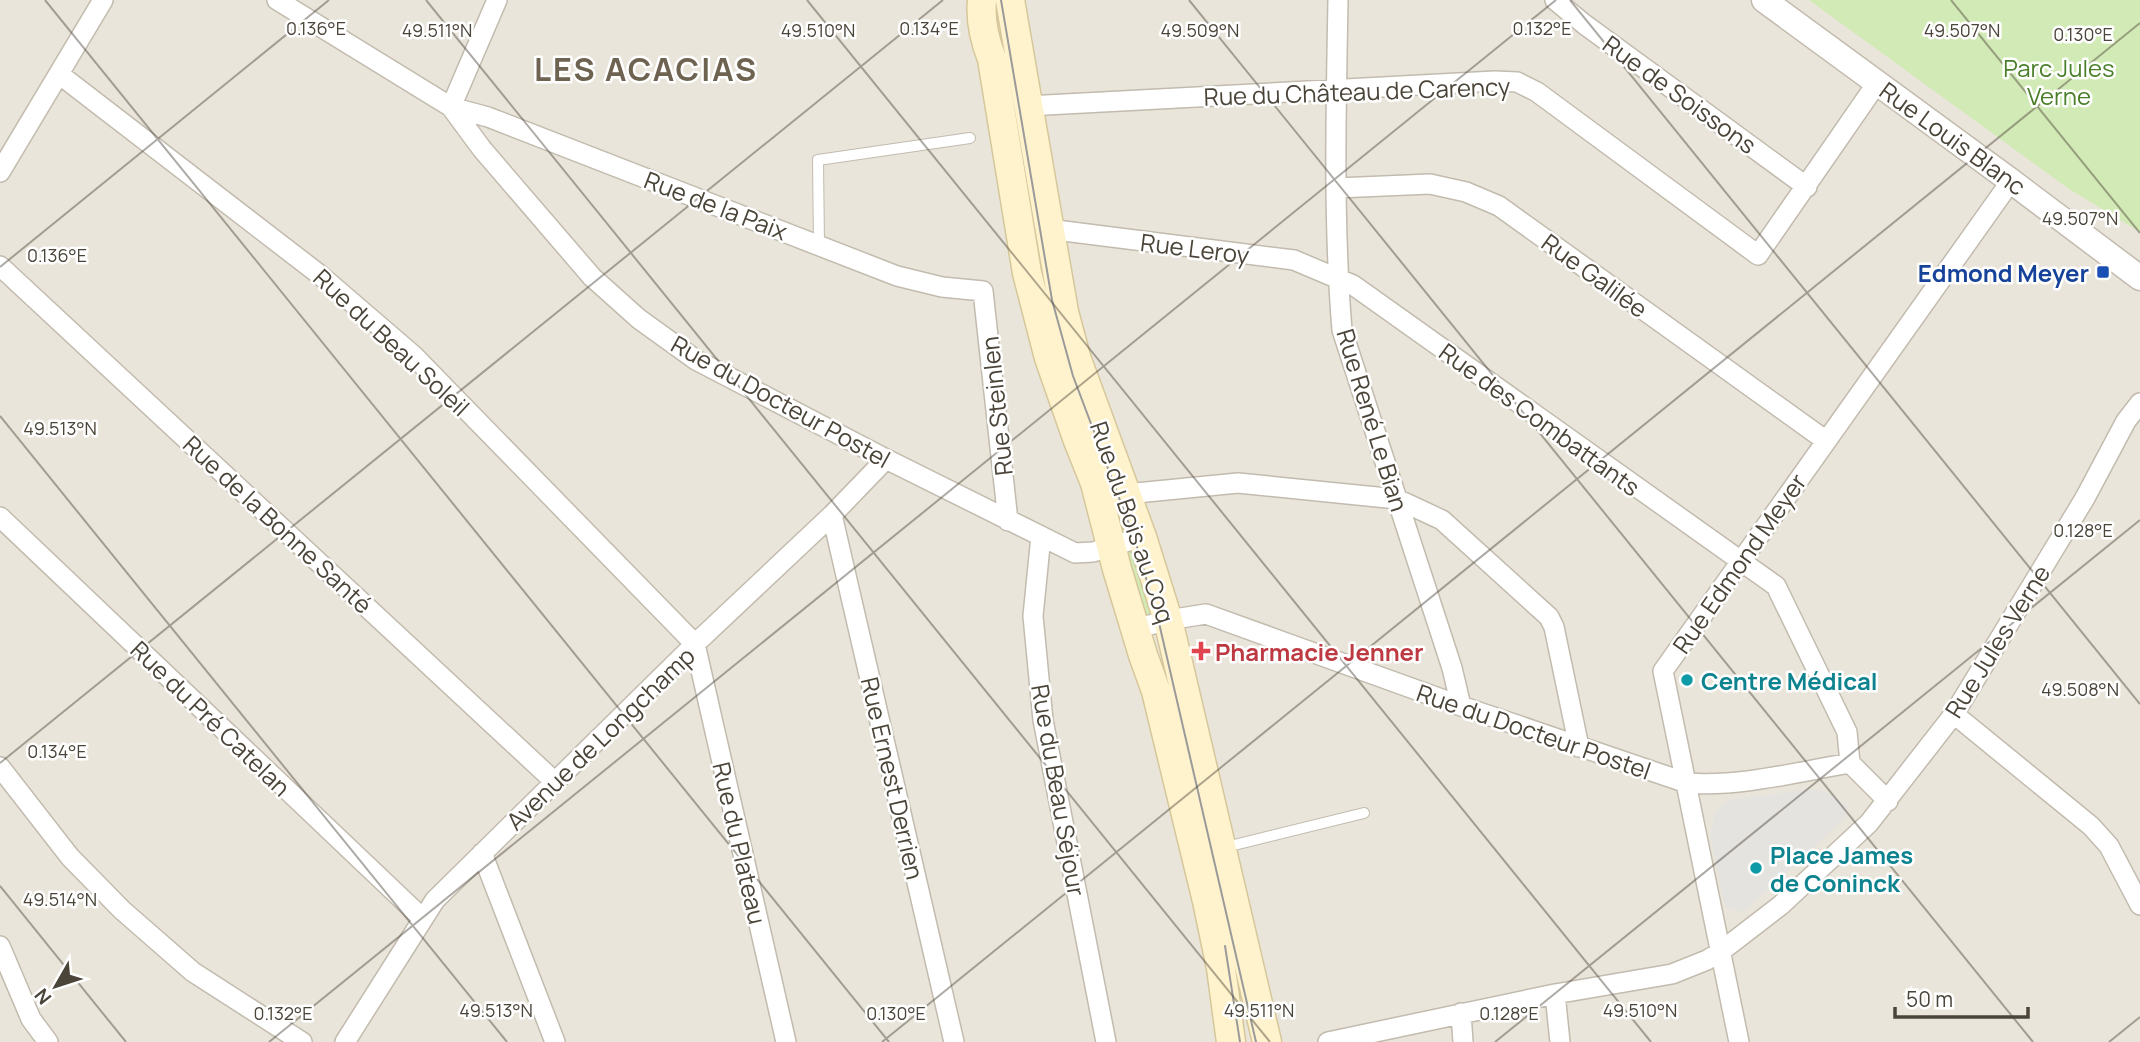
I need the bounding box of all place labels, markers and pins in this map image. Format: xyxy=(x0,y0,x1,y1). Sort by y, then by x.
place label: Edmond Meyer xyxy=(1918,256,2089,289)
marker: Edmond Meyer xyxy=(2095,264,2111,280)
place label: Pharmacie Jenner xyxy=(1215,635,1424,668)
marker: Pharmacie Jenner xyxy=(1193,643,1209,659)
place label: Centre Médical xyxy=(1701,664,1877,697)
marker: Centre Médical xyxy=(1679,672,1695,688)
place label: Place James de Coninck xyxy=(1770,838,1913,899)
marker: Place James de Coninck xyxy=(1748,860,1764,876)

